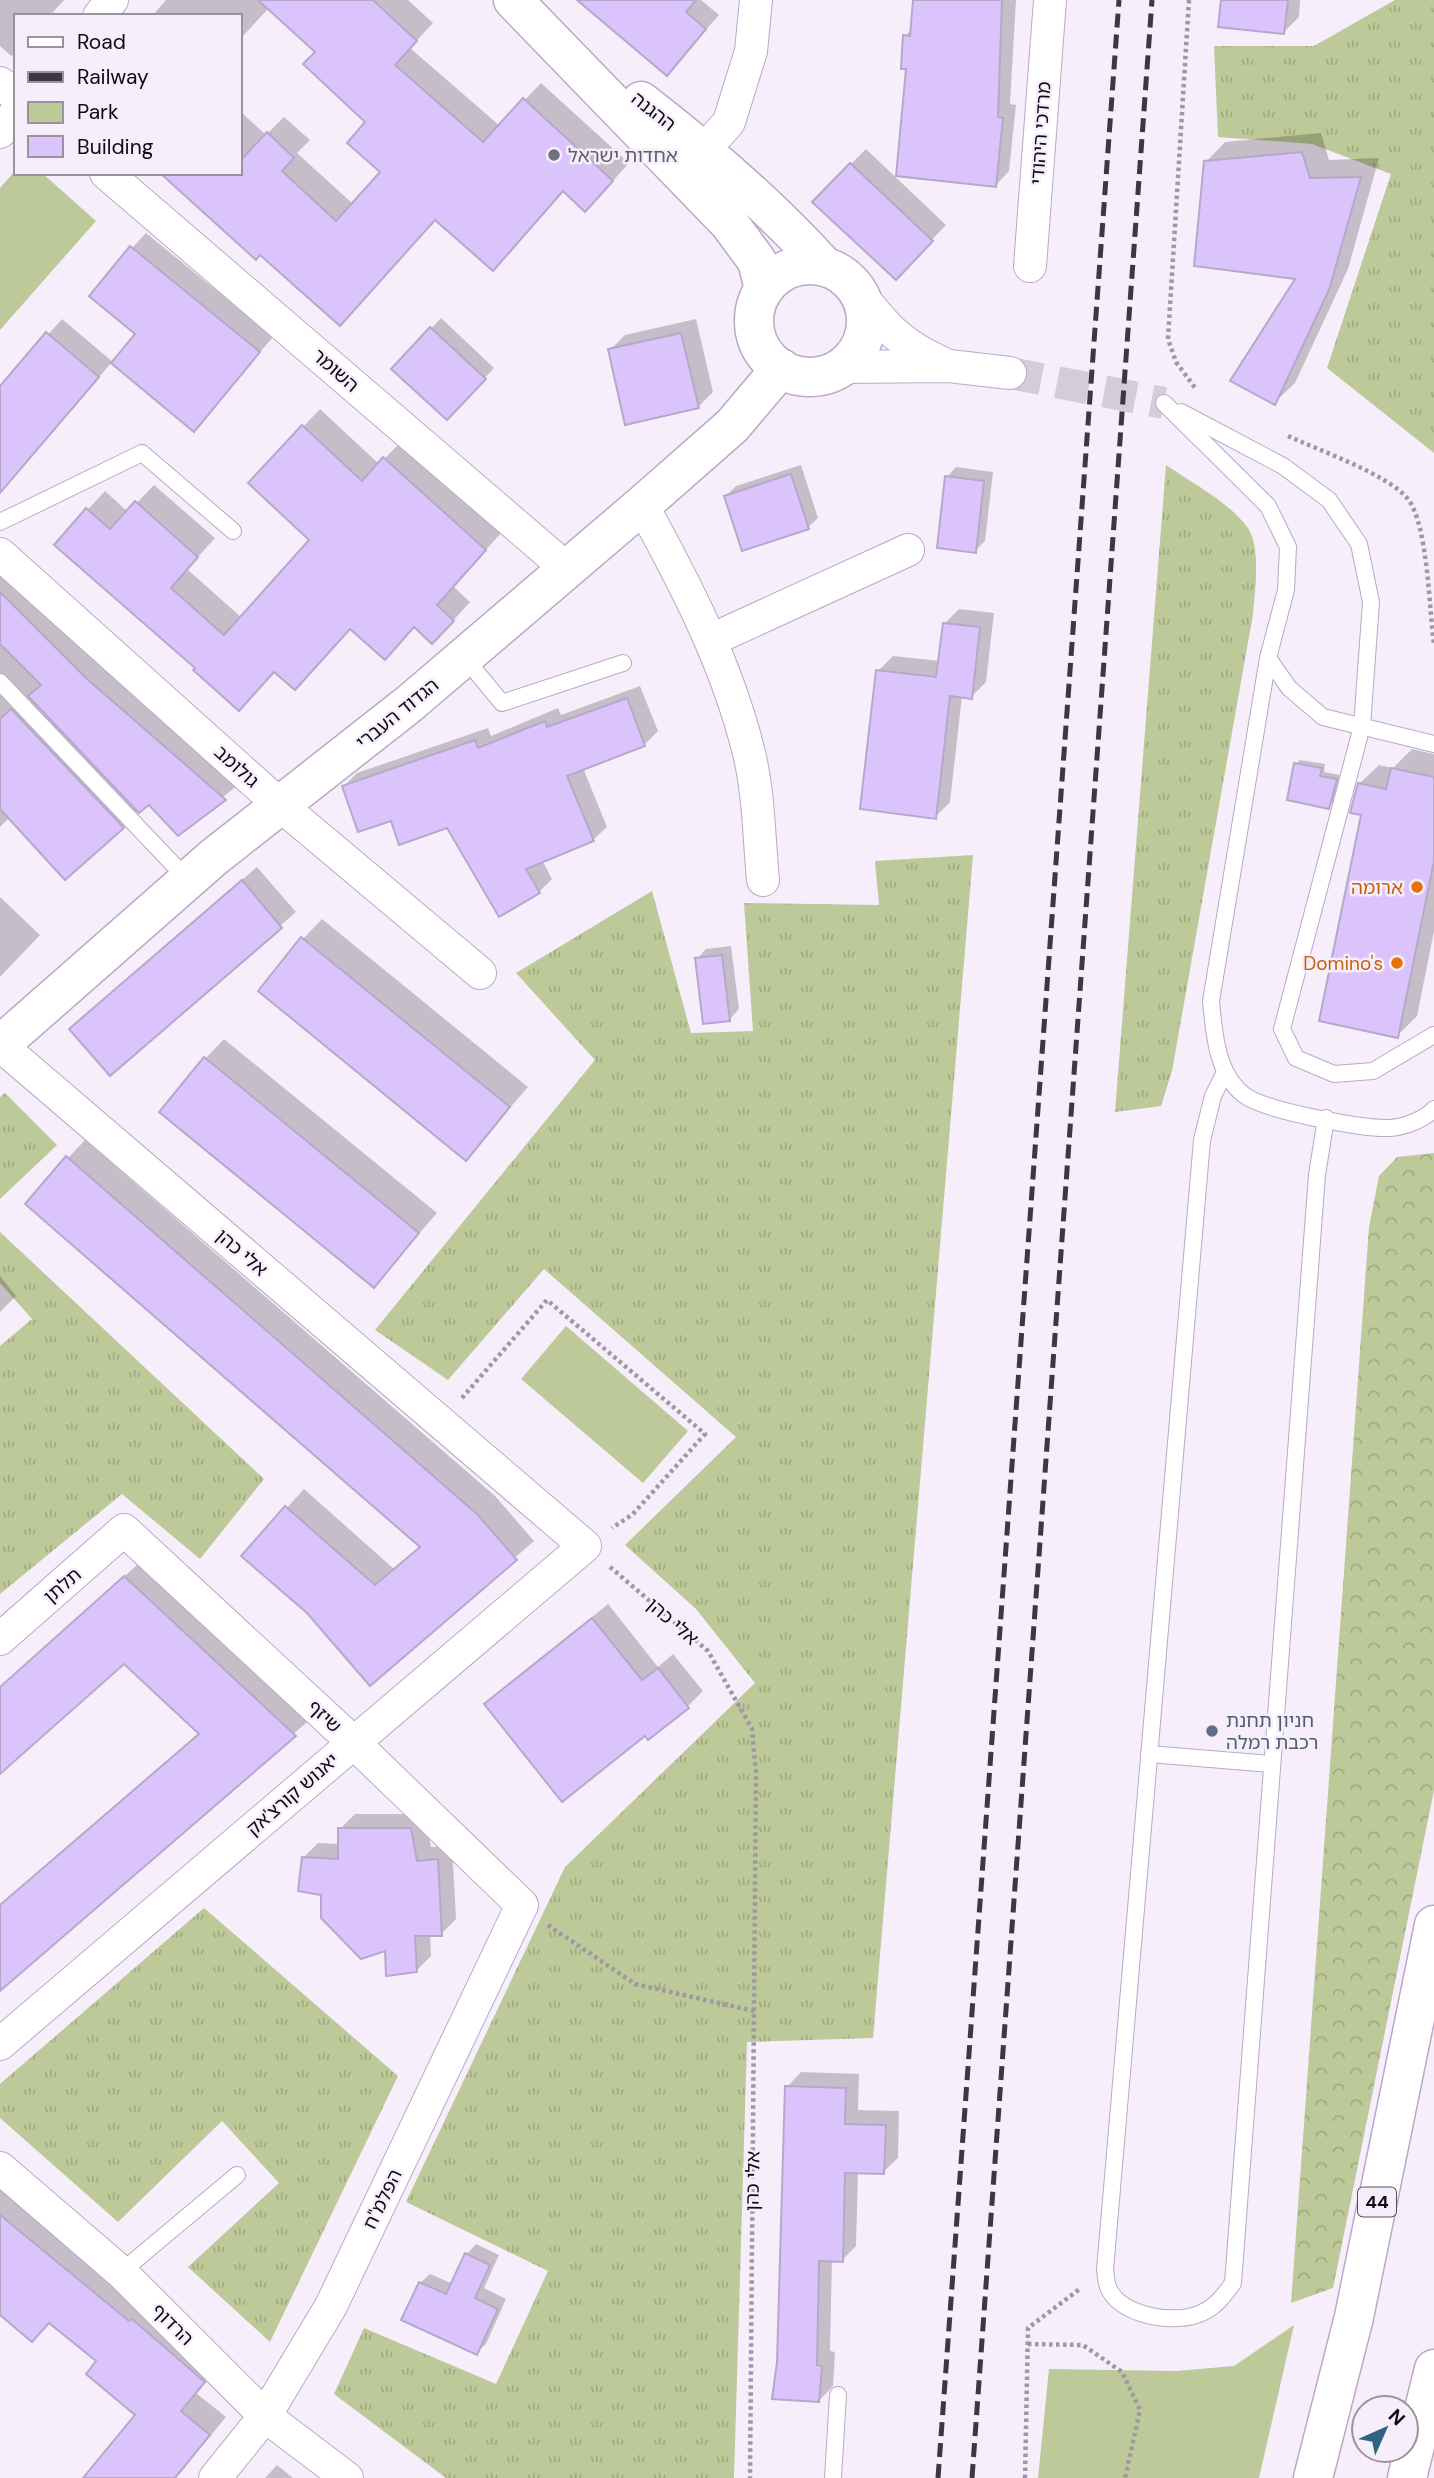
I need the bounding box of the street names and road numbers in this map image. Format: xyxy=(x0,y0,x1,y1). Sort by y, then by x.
street label: מרדכי היהודי xyxy=(1024,81,1057,185)
street label: ההגנה xyxy=(626,86,681,137)
street label: השומר xyxy=(307,343,364,398)
street label: הגדוד העברי xyxy=(351,672,444,754)
street label: גולומב xyxy=(209,740,264,793)
street label: אלי כהן xyxy=(211,1223,273,1282)
street label: תלתן xyxy=(38,1562,86,1609)
street label: אלי כהן xyxy=(642,1592,704,1651)
street label: שיזף xyxy=(302,1694,347,1738)
street label: יאנוש קורצ'אק xyxy=(241,1748,344,1841)
street label: אלי כהן xyxy=(739,2151,766,2211)
street label: הפלמ"ח xyxy=(357,2165,408,2233)
road number: 44 xyxy=(1358,2188,1396,2216)
street label: הרדוף xyxy=(146,2298,199,2351)

